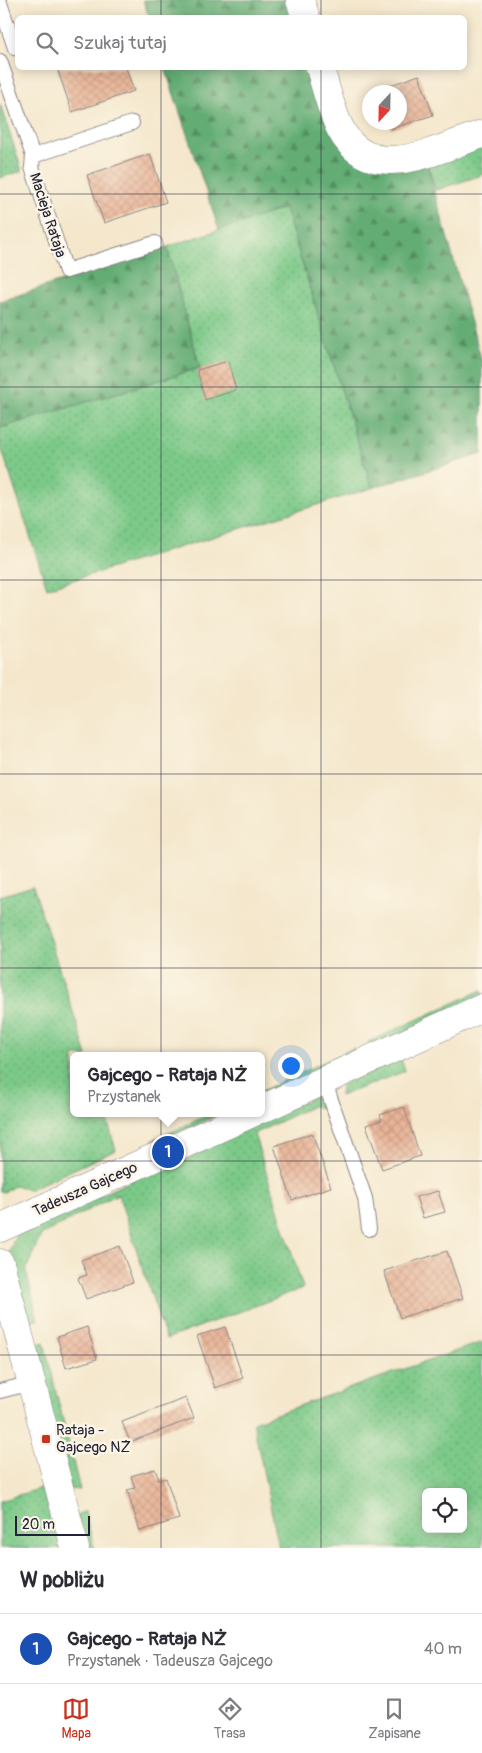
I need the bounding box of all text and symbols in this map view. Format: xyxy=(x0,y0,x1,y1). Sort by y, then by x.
search box xyxy=(15,15,467,70)
icon: search xyxy=(33,29,61,57)
text: Szukaj tutaj xyxy=(73,31,167,55)
north arrow xyxy=(362,85,407,130)
street label: Macieja Rataja xyxy=(25,170,70,260)
popup xyxy=(70,1052,265,1117)
your location xyxy=(278,1053,304,1079)
text: Gajcego - Rataja NŻ xyxy=(87,1063,248,1087)
text: Przystanek xyxy=(87,1087,161,1107)
pin: 1 xyxy=(152,1133,184,1171)
street label: Tadeusza Gajcego xyxy=(30,1158,140,1221)
place label: Rataja - Gajcego NŻ xyxy=(56,1421,131,1457)
marker: Rataja - Gajcego NŻ xyxy=(40,1433,52,1445)
map controls xyxy=(422,1488,467,1533)
button: locate xyxy=(422,1488,467,1533)
scale bar xyxy=(15,1513,90,1536)
text: 20 m xyxy=(22,1516,55,1533)
text: W pobliżu xyxy=(20,1567,104,1594)
text: Gajcego - Rataja NŻ xyxy=(67,1627,227,1651)
text: 1 xyxy=(33,1639,39,1659)
text: 40 m xyxy=(424,1639,462,1659)
text: Przystanek · Tadeusza Gajcego xyxy=(67,1651,273,1671)
tab: Mapa xyxy=(61,1695,91,1742)
tab: Trasa xyxy=(214,1695,246,1742)
tab: Zapisane xyxy=(368,1695,421,1742)

